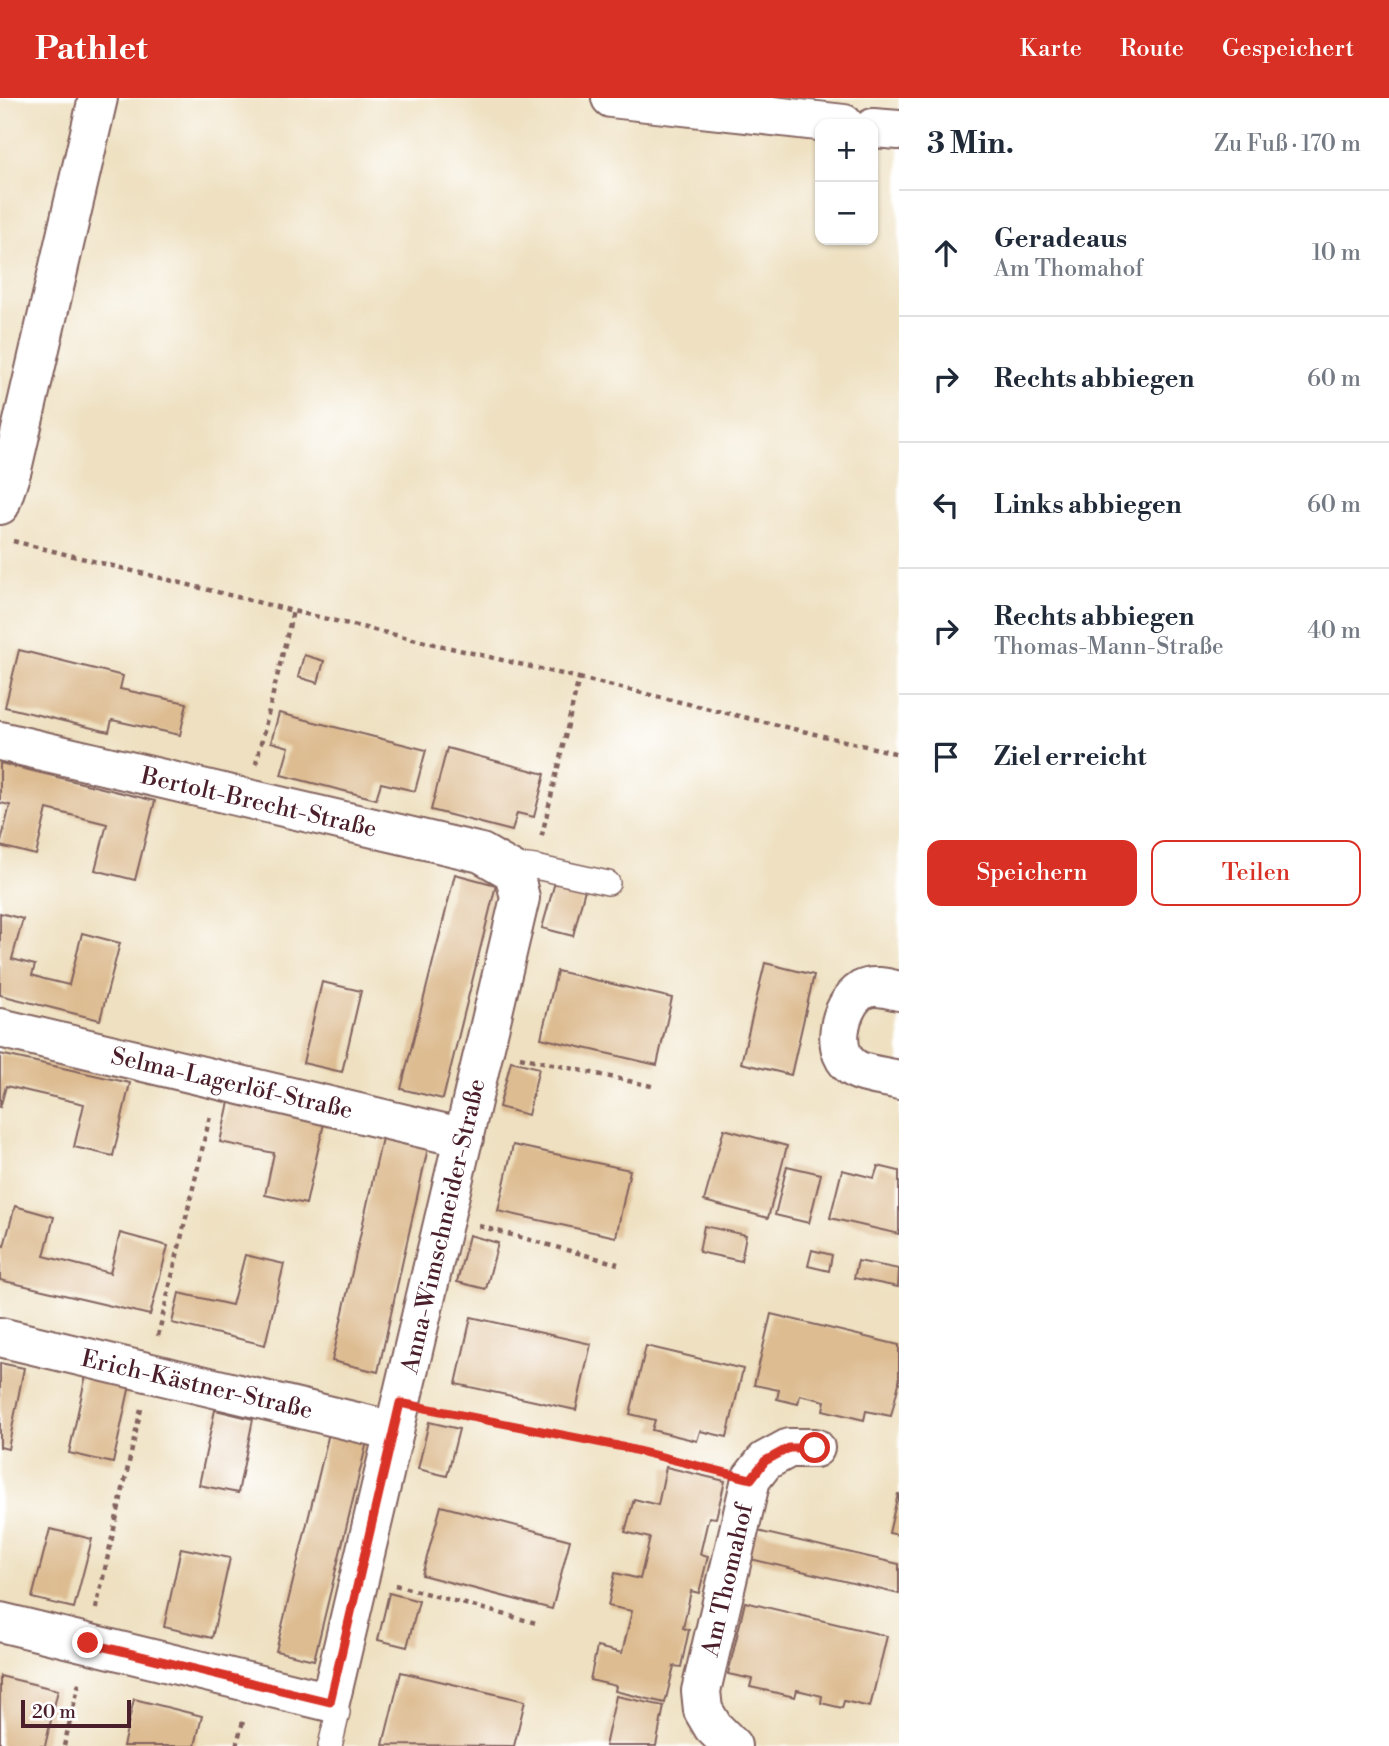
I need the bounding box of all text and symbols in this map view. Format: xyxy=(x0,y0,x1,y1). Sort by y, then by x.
text: Pathlet xyxy=(35,29,148,70)
text: Karte xyxy=(1020,34,1082,64)
text: Route xyxy=(1120,34,1184,64)
text: Gespeichert xyxy=(1222,34,1354,64)
map controls xyxy=(815,119,878,245)
button: + xyxy=(815,119,878,182)
text: 3 Min. xyxy=(927,125,1014,163)
text: Zu Fuß · 170 m xyxy=(1214,130,1361,158)
button: − xyxy=(815,182,878,245)
text: Geradeaus xyxy=(994,223,1127,255)
icon: ahead xyxy=(927,234,965,272)
text: 10 m xyxy=(1312,239,1361,267)
text: Am Thomahof xyxy=(994,255,1143,283)
icon: right xyxy=(927,360,965,398)
text: Rechts abbiegen xyxy=(994,363,1194,395)
text: 60 m xyxy=(1307,365,1361,393)
icon: left xyxy=(927,486,965,524)
text: Links abbiegen xyxy=(994,489,1182,521)
text: 60 m xyxy=(1307,491,1361,519)
text: Rechts abbiegen xyxy=(994,601,1194,633)
icon: right xyxy=(927,612,965,650)
text: 40 m xyxy=(1307,617,1361,645)
text: Thomas-Mann-Straße xyxy=(994,633,1224,661)
icon: arrive xyxy=(927,738,965,776)
text: Ziel erreicht xyxy=(994,741,1146,773)
street label: Bertolt-Brecht-Straße xyxy=(137,761,380,845)
button: Speichern xyxy=(927,840,1137,906)
button: Teilen xyxy=(1151,840,1361,906)
street label: Selma-Lagerlöf-Straße xyxy=(108,1042,356,1126)
street label: Anna-Wimschneider-Straße xyxy=(395,1076,493,1378)
street label: Erich-Kästner-Straße xyxy=(78,1344,315,1426)
route start xyxy=(799,1432,830,1463)
street label: Am Thomahof xyxy=(696,1500,760,1661)
route end xyxy=(72,1627,103,1658)
scale bar xyxy=(21,1697,131,1729)
text: 20 m xyxy=(32,1700,76,1724)

